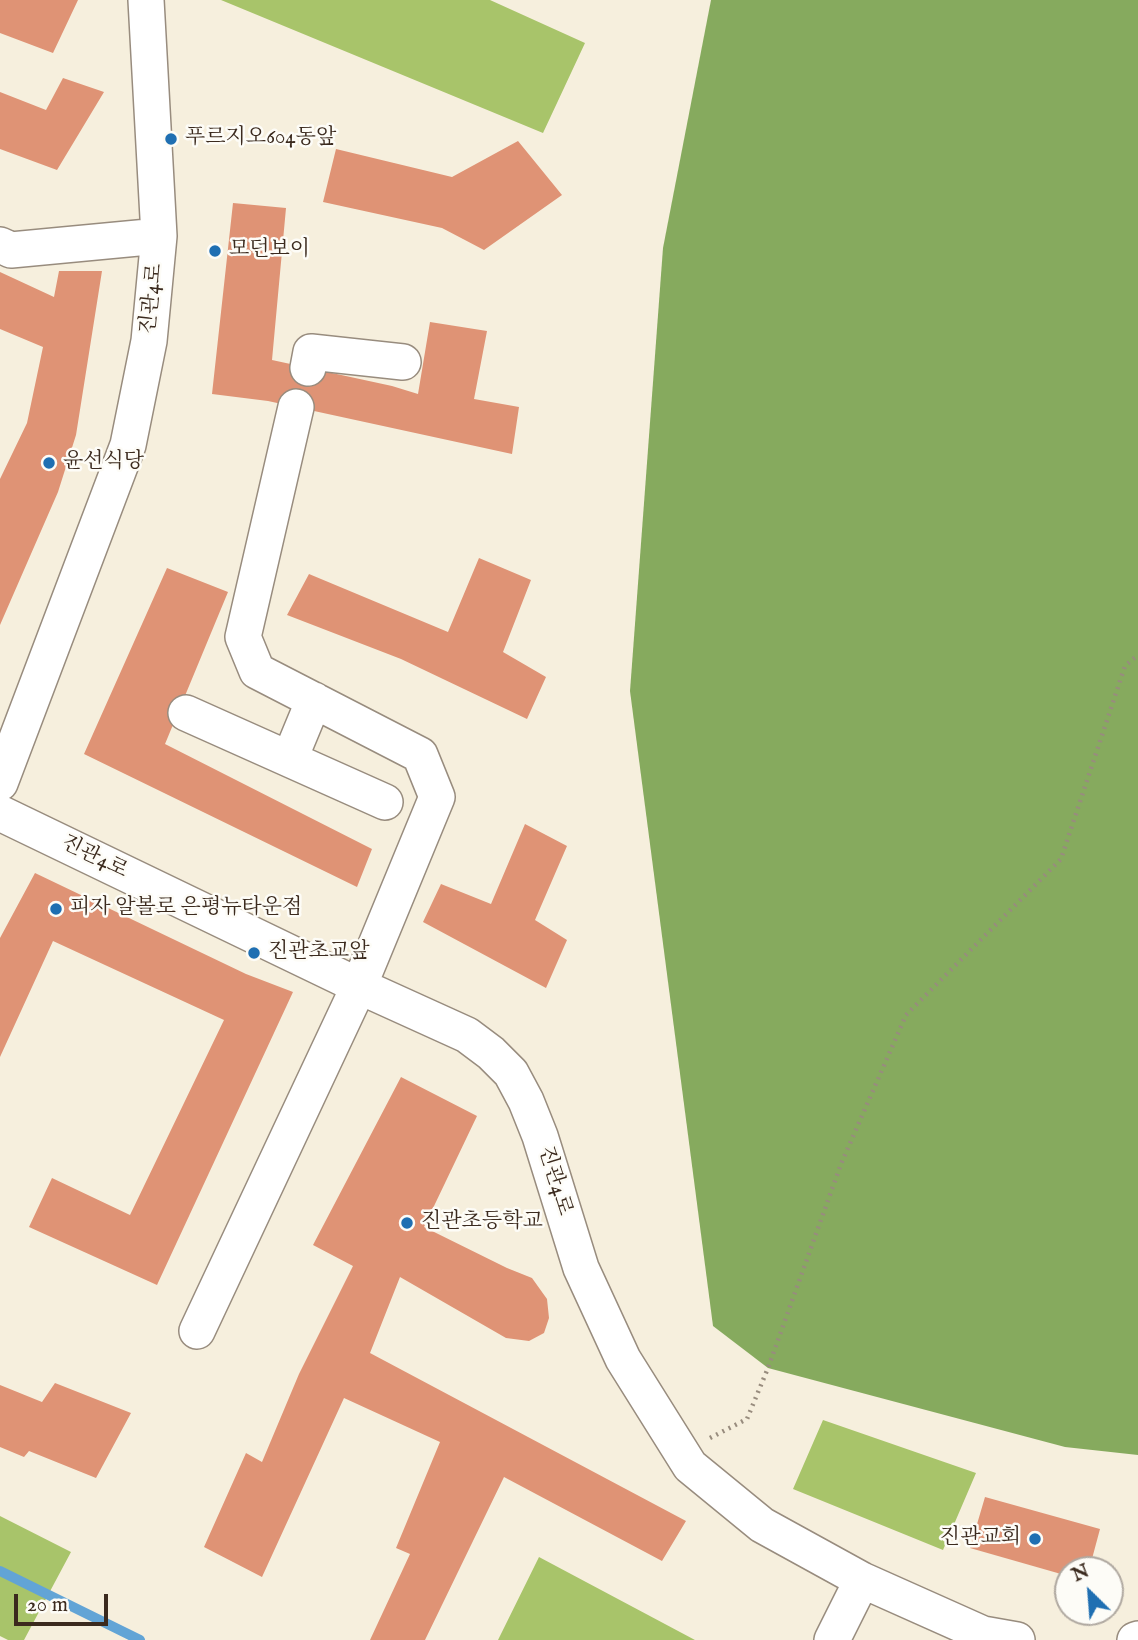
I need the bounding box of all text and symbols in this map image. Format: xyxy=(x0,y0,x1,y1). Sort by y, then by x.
place label: 푸르지오604동앞 xyxy=(185,126,336,152)
marker: 푸르지오604동앞 xyxy=(163,131,179,147)
place label: 모던보이 xyxy=(229,238,310,264)
marker: 모던보이 xyxy=(207,243,223,259)
street label: 진관4로 xyxy=(137,262,169,336)
place label: 윤선식당 xyxy=(63,450,144,476)
marker: 윤선식당 xyxy=(41,455,57,471)
street label: 진관4로 xyxy=(57,831,131,885)
place label: 피자 알볼로 은평뉴타운점 xyxy=(70,896,302,922)
marker: 피자 알볼로 은평뉴타운점 xyxy=(48,901,64,917)
place label: 진관초교앞 xyxy=(268,940,369,966)
marker: 진관초교앞 xyxy=(246,945,262,961)
street label: 진관4로 xyxy=(532,1143,576,1219)
place label: 진관초등학교 xyxy=(421,1210,543,1236)
marker: 진관초등학교 xyxy=(399,1215,415,1231)
place label: 진관교회 xyxy=(940,1526,1021,1552)
marker: 진관교회 xyxy=(1027,1531,1043,1547)
north arrow xyxy=(1054,1556,1124,1626)
text: N xyxy=(1068,1559,1093,1588)
scale bar xyxy=(18,1580,112,1624)
text: 20 m xyxy=(27,1592,68,1619)

